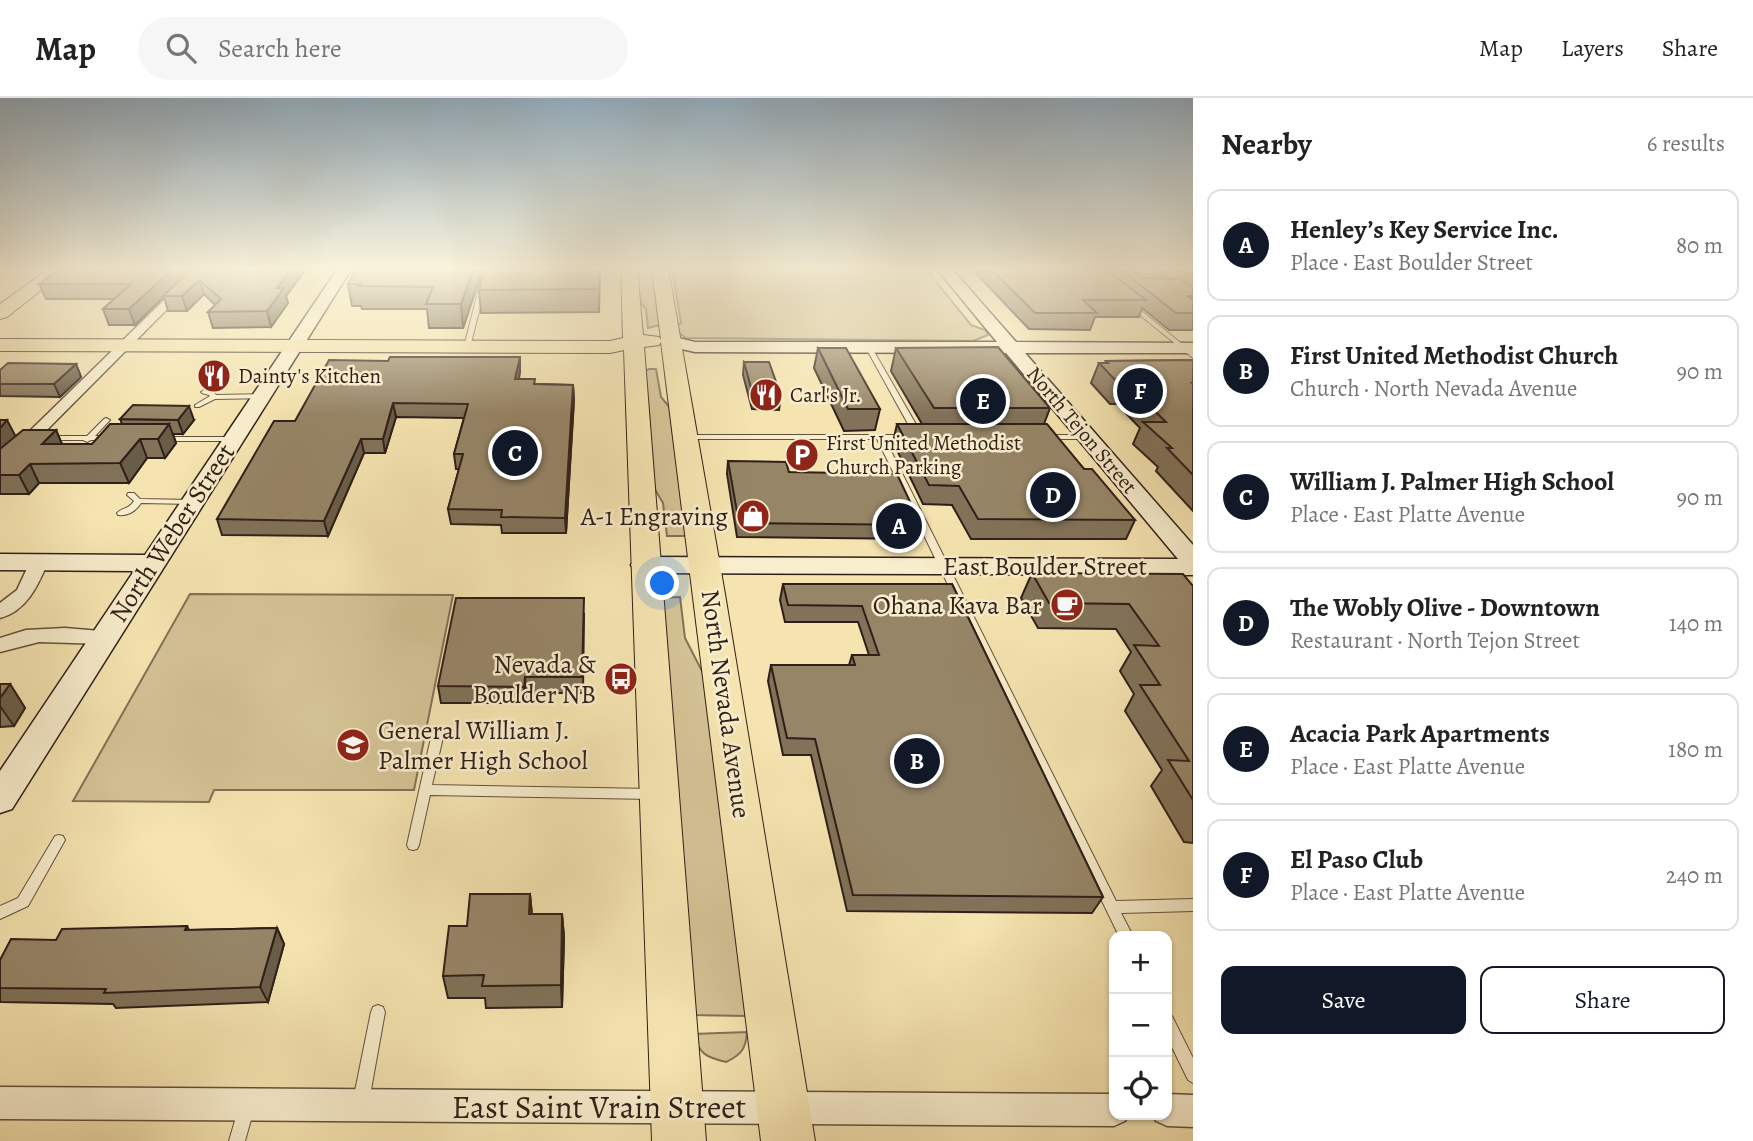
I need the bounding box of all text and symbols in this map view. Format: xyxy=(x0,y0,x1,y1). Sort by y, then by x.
search box xyxy=(138,17,628,80)
text: Map xyxy=(35,26,96,71)
icon: search xyxy=(162,29,200,67)
text: Search here xyxy=(218,31,342,66)
text: Map xyxy=(1479,32,1523,64)
text: Layers xyxy=(1561,32,1624,64)
text: Share xyxy=(1662,32,1718,64)
text: Nearby xyxy=(1221,124,1312,164)
text: 6 results xyxy=(1647,128,1725,159)
text: Henley’s Key Service Inc. xyxy=(1290,212,1559,247)
text: A xyxy=(1239,230,1253,261)
text: 80 m xyxy=(1676,230,1723,261)
text: Place · East Boulder Street xyxy=(1290,247,1533,278)
text: First United Methodist Church xyxy=(1290,338,1618,373)
text: B xyxy=(1239,356,1253,387)
text: 90 m xyxy=(1677,356,1723,387)
restaurant icon: Dainty's Kitchen xyxy=(195,357,233,395)
street label: North Tejon Street xyxy=(1020,360,1144,500)
place label: Dainty's Kitchen xyxy=(238,362,381,390)
pin: F xyxy=(1117,365,1163,417)
text: Church · North Nevada Avenue xyxy=(1290,373,1577,404)
pin: E xyxy=(960,375,1006,427)
restaurant icon: Carl's Jr. xyxy=(747,376,785,414)
place label: Carl's Jr. xyxy=(790,381,862,409)
pin: C xyxy=(492,427,538,479)
place label: First United Methodist Church Parking xyxy=(826,429,1021,481)
parking icon: First United Methodist Church Parking xyxy=(783,436,821,474)
street label: North Weber Street xyxy=(101,437,243,629)
text: William J. Palmer High School xyxy=(1290,464,1614,499)
pin: D xyxy=(1030,469,1076,521)
text: C xyxy=(1239,482,1253,513)
text: 90 m xyxy=(1677,482,1723,513)
shop icon: A-1 Engraving xyxy=(734,497,772,535)
place label: A-1 Engraving xyxy=(580,499,728,534)
text: Place · East Platte Avenue xyxy=(1290,499,1525,530)
pin: A xyxy=(876,500,922,552)
street label: East Boulder Street xyxy=(943,549,1148,584)
your location xyxy=(645,566,679,600)
cafe icon: Ohana Kava Bar xyxy=(1048,586,1086,624)
street label: North Nevada Avenue xyxy=(693,587,759,821)
place label: Ohana Kava Bar xyxy=(873,588,1042,623)
text: The Wobly Olive - Downtown xyxy=(1290,590,1600,625)
text: D xyxy=(1238,608,1254,639)
text: 140 m xyxy=(1669,608,1723,639)
text: Restaurant · North Tejon Street xyxy=(1290,625,1580,656)
place label: Nevada & Boulder NB xyxy=(472,647,597,712)
bus stop icon: Nevada & Boulder NB xyxy=(602,660,640,698)
place label: General William J. Palmer High School xyxy=(378,713,588,778)
text: Acacia Park Apartments xyxy=(1290,716,1550,751)
school or university icon: General William J. Palmer High School xyxy=(334,726,372,764)
text: E xyxy=(1239,734,1253,765)
text: 180 m xyxy=(1668,734,1723,765)
pin: B xyxy=(894,735,940,787)
text: Place · East Platte Avenue xyxy=(1290,751,1525,782)
text: El Paso Club xyxy=(1290,842,1423,877)
text: F xyxy=(1240,860,1252,891)
text: 240 m xyxy=(1666,860,1723,891)
text: Place · East Platte Avenue xyxy=(1290,877,1525,908)
map controls xyxy=(1109,931,1172,1120)
button: + xyxy=(1109,931,1172,994)
button: Save xyxy=(1221,966,1466,1034)
button: Share xyxy=(1480,966,1725,1034)
button: − xyxy=(1109,994,1172,1057)
button: locate xyxy=(1109,1057,1172,1120)
street label: East Saint Vrain Street xyxy=(452,1085,746,1129)

